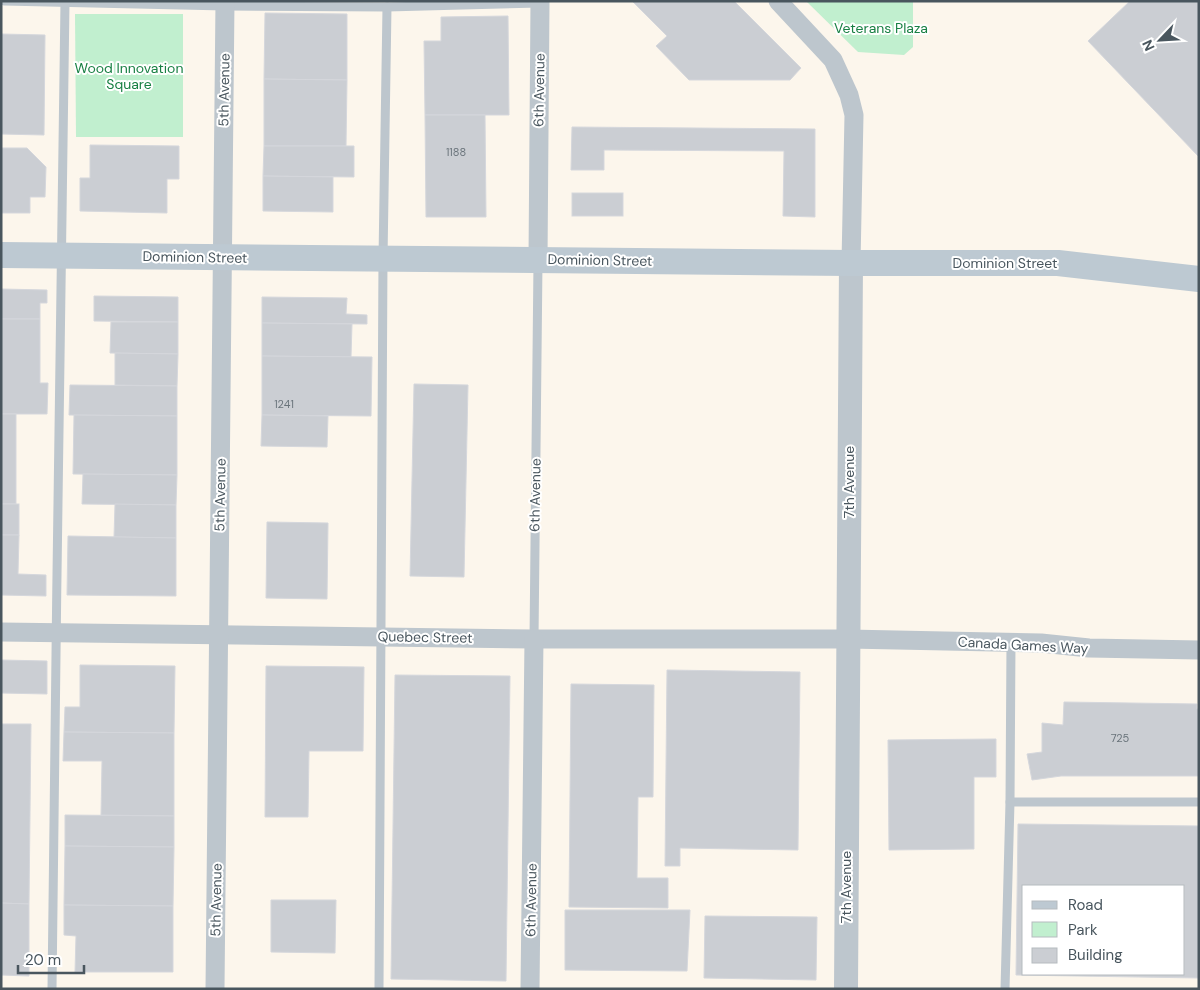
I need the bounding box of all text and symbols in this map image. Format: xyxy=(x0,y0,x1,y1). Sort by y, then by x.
north arrow xyxy=(1135,15,1185,65)
park label: Veterans Plaza xyxy=(834,19,928,37)
text: N xyxy=(1138,37,1159,54)
street label: 5th Avenue xyxy=(214,53,234,127)
street label: 6th Avenue xyxy=(529,53,549,127)
park label: Wood Innovation Square xyxy=(75,59,183,93)
house number: 1188 xyxy=(446,145,466,159)
street label: Dominion Street xyxy=(142,247,248,267)
street label: Dominion Street xyxy=(547,250,653,270)
street label: Dominion Street xyxy=(953,254,1057,272)
house number: 1241 xyxy=(274,397,294,411)
street label: 7th Avenue xyxy=(840,446,858,518)
street label: 5th Avenue xyxy=(210,458,230,532)
street label: 6th Avenue xyxy=(525,458,545,532)
street label: Quebec Street xyxy=(377,627,473,647)
street label: Canada Games Way xyxy=(957,633,1089,657)
house number: 725 xyxy=(1111,731,1130,745)
street label: 7th Avenue xyxy=(837,851,855,923)
street label: 5th Avenue xyxy=(206,863,226,937)
street label: 6th Avenue xyxy=(521,863,541,937)
legend xyxy=(1022,885,1185,975)
text: Road xyxy=(1068,895,1103,915)
text: Park xyxy=(1068,920,1098,940)
scale bar xyxy=(18,942,84,974)
text: Building xyxy=(1068,945,1123,965)
text: 20 m xyxy=(25,950,61,970)

